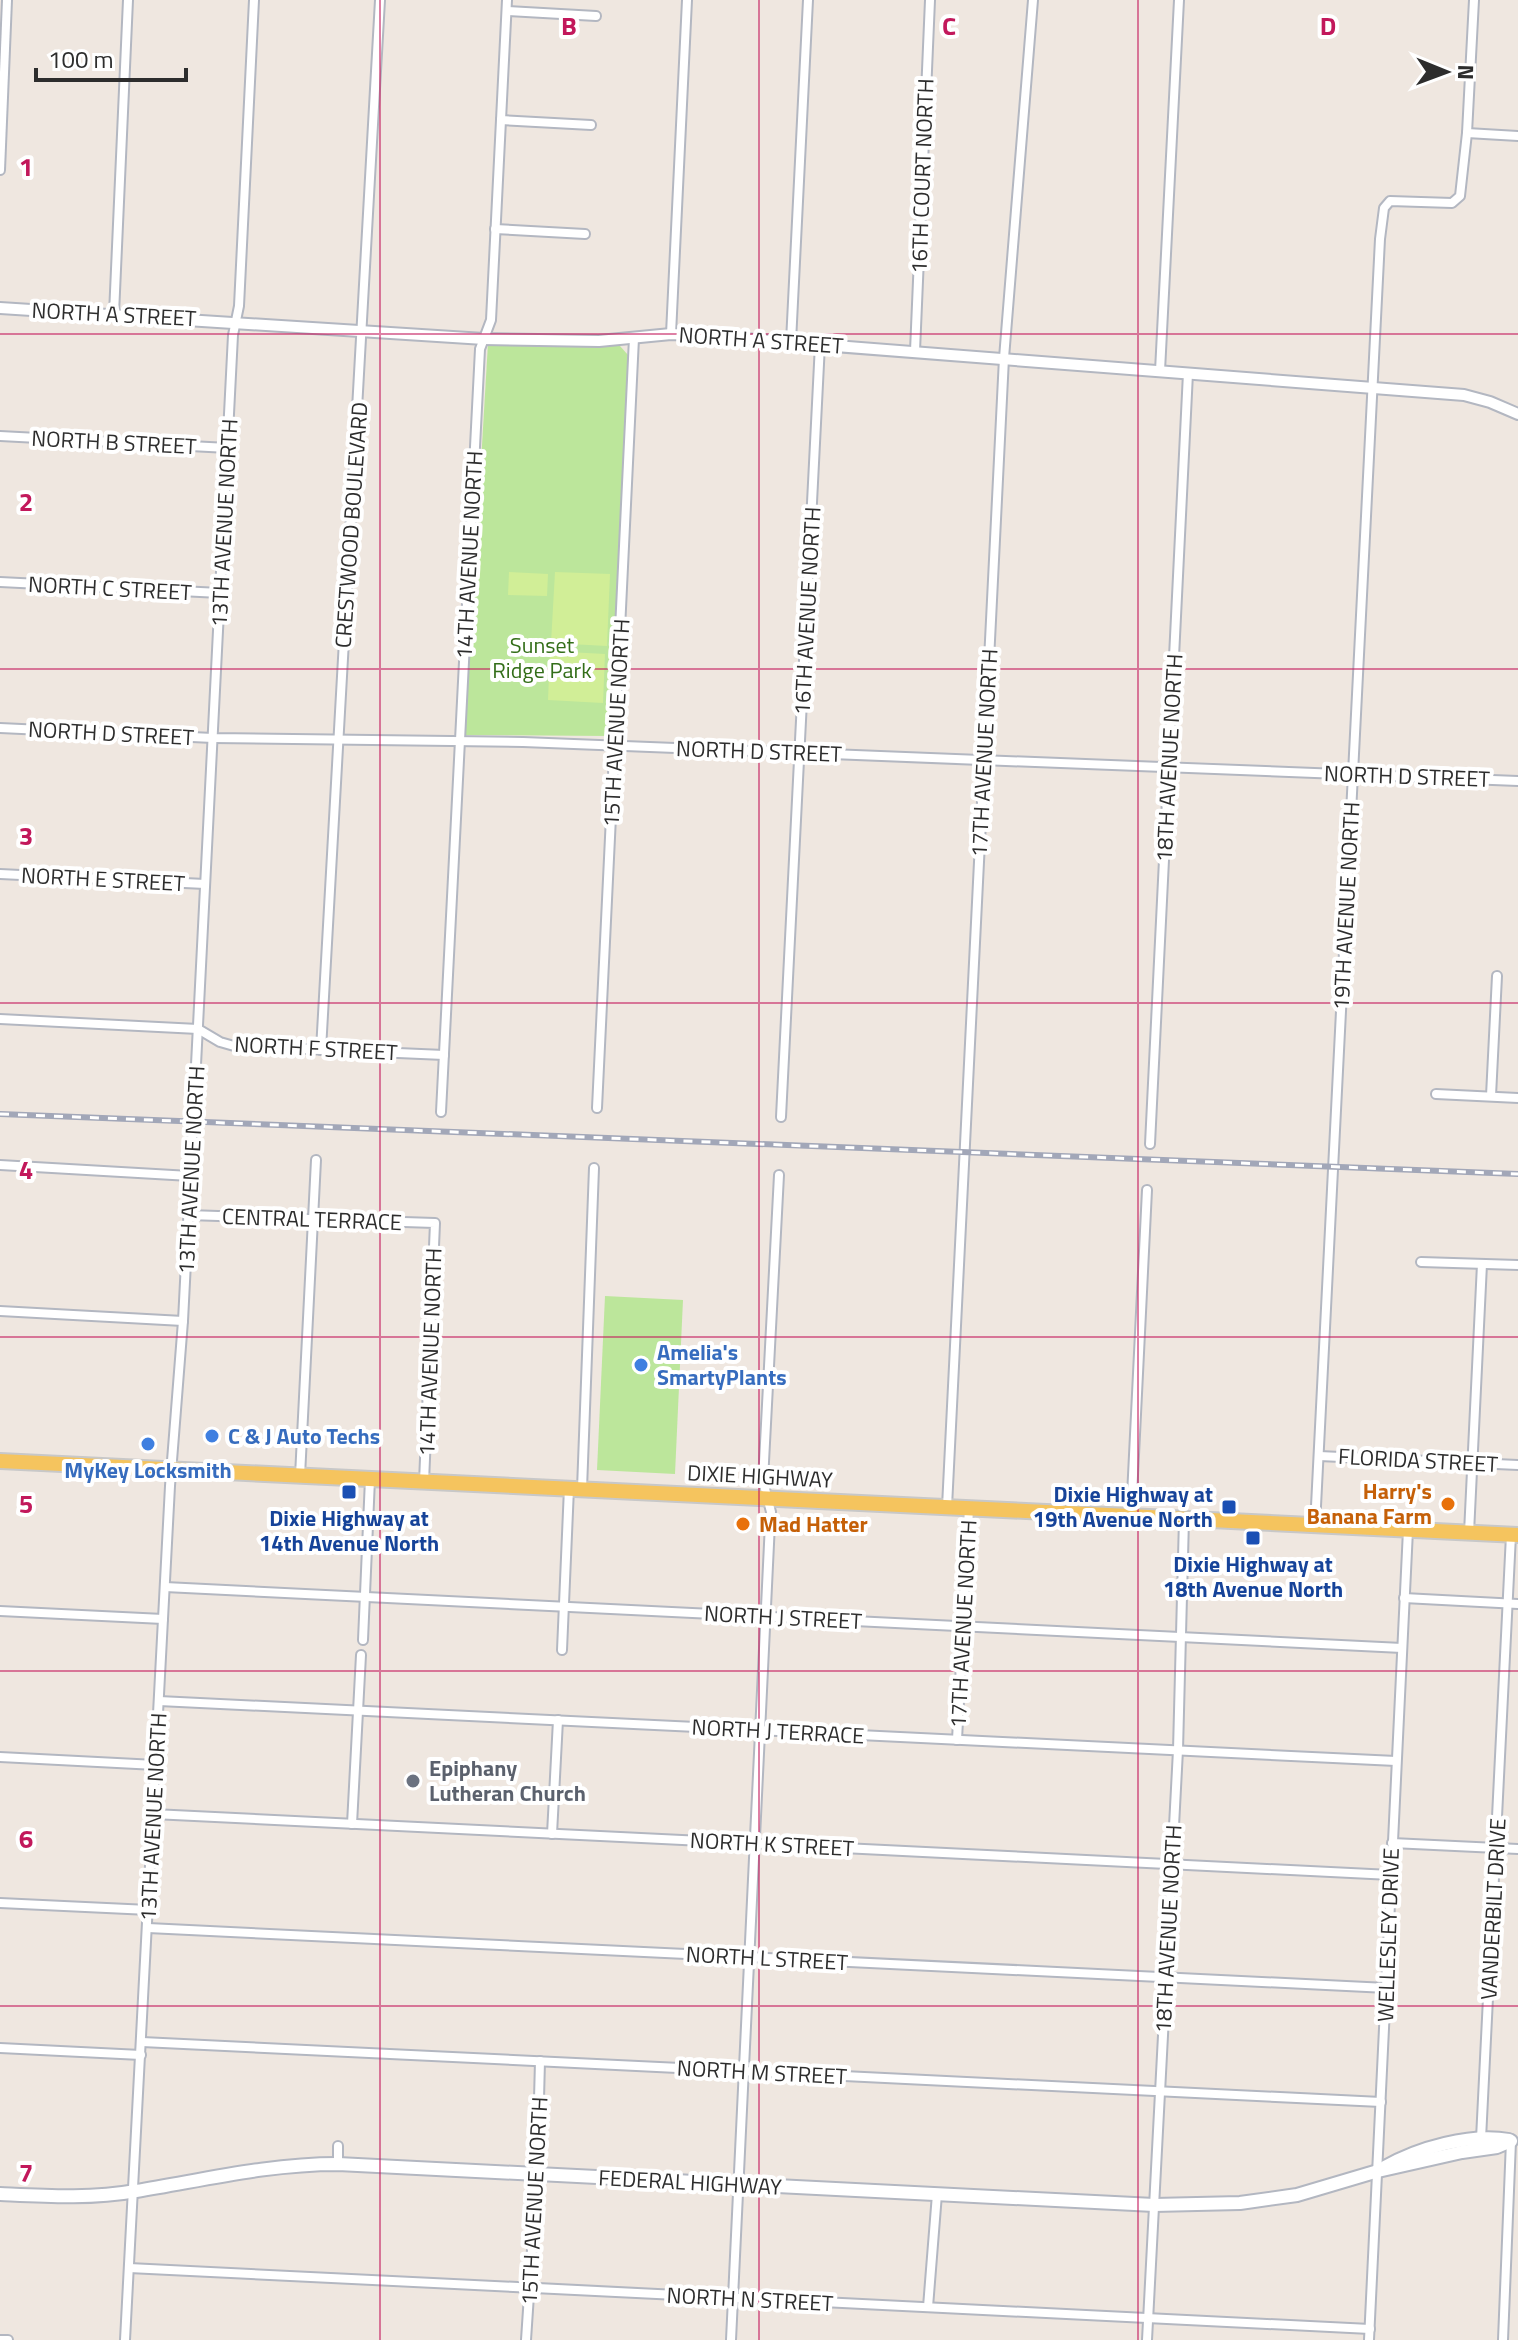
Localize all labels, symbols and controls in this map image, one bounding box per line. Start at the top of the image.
text: B [561,6,577,45]
text: C [942,6,956,45]
text: D [1320,6,1336,45]
scale bar [36,32,186,82]
north arrow [1406,32,1486,112]
text: 100 m [48,41,114,77]
text: N [1449,64,1483,80]
street label: 16TH COURT NORTH [902,78,942,274]
text: 1 [19,147,33,186]
street label: NORTH A STREET [31,293,198,335]
street label: NORTH A STREET [678,317,845,363]
street label: CRESTWOOD BOULEVARD [325,401,377,649]
street label: 13TH AVENUE NORTH [202,418,246,628]
street label: NORTH B STREET [31,421,198,463]
street label: 14TH AVENUE NORTH [447,450,491,660]
text: 2 [19,482,33,521]
street label: 16TH AVENUE NORTH [785,506,829,716]
street label: NORTH C STREET [27,567,193,609]
street label: 15TH AVENUE NORTH [594,618,638,828]
park label: Sunset Ridge Park [492,628,592,687]
street label: 17TH AVENUE NORTH [962,648,1006,858]
street label: 18TH AVENUE NORTH [1147,653,1191,863]
street label: NORTH D STREET [27,712,195,754]
street label: NORTH D STREET [675,731,843,771]
street label: NORTH D STREET [1323,756,1491,796]
street label: 19TH AVENUE NORTH [1324,801,1368,1011]
text: 3 [19,816,33,855]
street label: NORTH E STREET [20,858,186,900]
street label: NORTH F STREET [234,1027,399,1069]
street label: 13TH AVENUE NORTH [169,1065,213,1275]
text: 4 [19,1150,33,1189]
street label: CENTRAL TERRACE [221,1199,403,1239]
street label: 14TH AVENUE NORTH [409,1247,451,1457]
place label: Amelia's SmartyPlants [657,1335,787,1394]
marker: Amelia's SmartyPlants [632,1356,650,1374]
place label: C & J Auto Techs [228,1419,380,1453]
marker: C & J Auto Techs [203,1427,221,1445]
marker: MyKey Locksmith [139,1435,157,1453]
street label: FLORIDA STREET [1337,1439,1499,1481]
place label: MyKey Locksmith [64,1453,232,1487]
street label: DIXIE HIGHWAY [686,1455,834,1497]
place label: Harry's Banana Farm [1307,1474,1432,1533]
place label: Dixie Highway at 19th Avenue North [1033,1477,1213,1536]
marker: Dixie Highway at 14th Avenue North [340,1483,358,1501]
text: 5 [19,1484,33,1523]
marker: Harry's Banana Farm [1439,1495,1457,1513]
marker: Dixie Highway at 19th Avenue North [1220,1498,1238,1516]
place label: Dixie Highway at 14th Avenue North [259,1501,439,1560]
place label: Mad Hatter [759,1507,868,1541]
marker: Mad Hatter [734,1515,752,1533]
street label: 17TH AVENUE NORTH [941,1519,985,1729]
marker: Dixie Highway at 18th Avenue North [1244,1529,1262,1547]
place label: Dixie Highway at 18th Avenue North [1163,1547,1343,1606]
street label: NORTH J STREET [703,1596,863,1638]
street label: NORTH J TERRACE [691,1709,865,1753]
street label: 13TH AVENUE NORTH [131,1712,175,1922]
place label: Epiphany Lutheran Church [429,1751,586,1810]
marker: Epiphany Lutheran Church [404,1772,422,1790]
street label: VANDERBILT DRIVE [1471,1817,1515,2001]
text: 6 [19,1819,33,1858]
street label: NORTH K STREET [689,1823,855,1865]
street label: 18TH AVENUE NORTH [1146,1824,1190,2034]
street label: WELLESLEY DRIVE [1368,1847,1408,2023]
street label: NORTH L STREET [685,1937,849,1979]
street label: NORTH M STREET [676,2051,848,2093]
street label: 15TH AVENUE NORTH [512,2096,556,2306]
text: 7 [19,2153,33,2192]
street label: FEDERAL HIGHWAY [597,2160,783,2204]
street label: NORTH N STREET [666,2278,835,2320]

